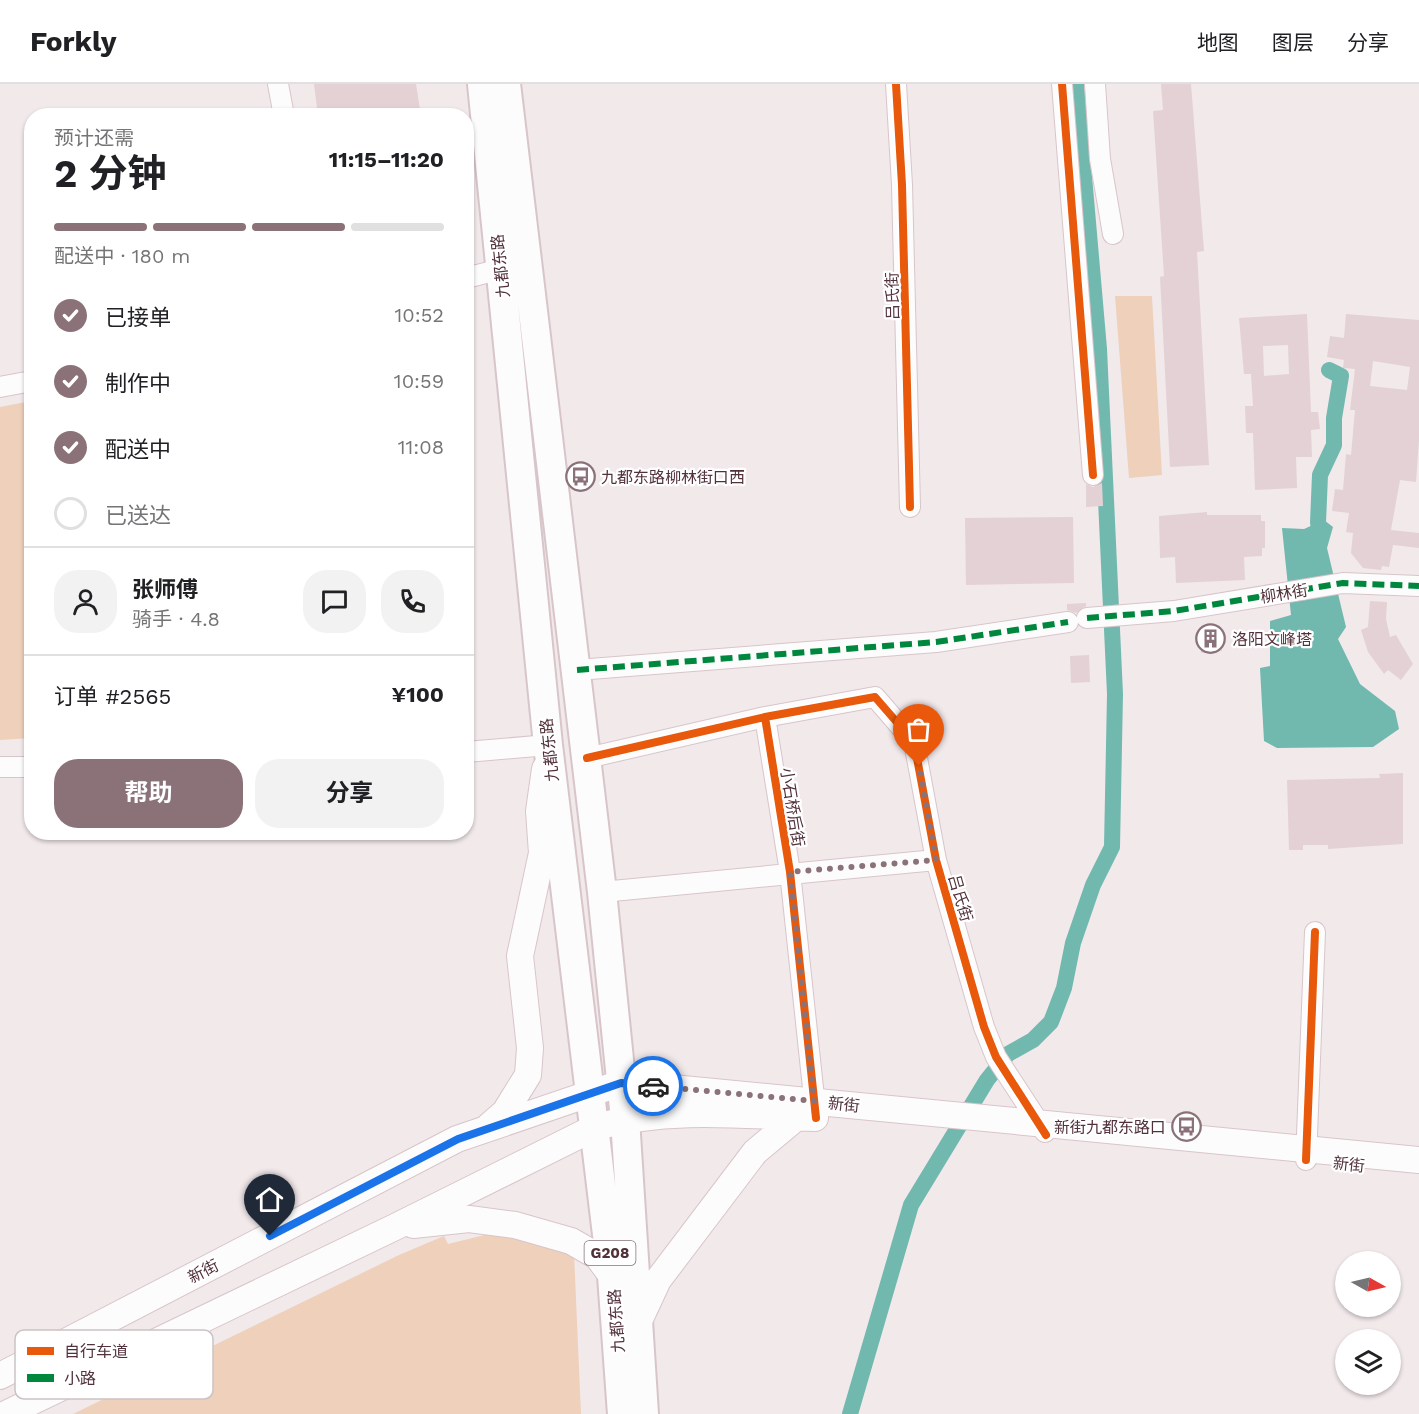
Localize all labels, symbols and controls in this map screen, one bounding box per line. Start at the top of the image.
text: Forkly [30,25,116,58]
text: 地图 [1197,30,1239,55]
text: 图层 [1272,30,1314,55]
text: 分享 [1347,30,1389,55]
text: 预计还需 [54,126,134,150]
text: 11:15–11:20 [329,147,444,172]
text: 2 分钟 [54,151,166,196]
street label: 九都东路 [488,233,513,299]
text: 配送中 · 180 m [54,244,190,268]
street label: 吕氏街 [883,272,902,320]
icon: check [54,299,87,332]
text: 10:52 [395,303,444,327]
text: 已接单 [105,305,171,330]
icon: check [54,365,87,398]
text: 10:59 [394,369,444,393]
text: 制作中 [105,371,171,396]
icon: check [54,431,87,464]
text: 11:08 [398,435,444,459]
text: 配送中 [105,437,171,462]
bus stop icon: 九都东路柳林街口西 [564,461,596,493]
place label: 九都东路柳林街口西 [601,468,745,487]
text: 已送达 [105,503,171,528]
button: person [54,570,117,633]
button: chat [303,570,366,633]
button: phone [381,570,444,633]
text: 张师傅 [132,577,198,602]
street label: 柳林街 [1259,580,1309,607]
text: 骑手 · 4.8 [132,607,220,631]
building icon: 洛阳文峰塔 [1195,623,1227,655]
place label: 洛阳文峰塔 [1232,630,1312,649]
text: ¥100 [392,682,444,707]
text: 订单 #2565 [54,684,171,709]
pin [893,704,944,766]
icon: bag [902,713,935,746]
street label: 九都东路 [537,717,562,783]
button: 帮助 [54,759,243,828]
button: 分享 [255,759,444,828]
street label: 小石桥后街 [777,766,808,848]
street label: 吕氏街 [945,872,976,924]
courier [623,1056,683,1116]
icon: car [637,1070,670,1103]
street label: 新街 [827,1093,861,1116]
bus stop icon: 新街九都东路口 [1171,1111,1203,1143]
place label: 新街九都东路口 [1054,1118,1166,1137]
street label: 新街 [1332,1153,1366,1176]
pin [244,1174,295,1236]
icon: home [253,1183,286,1216]
road number: G208 [584,1241,636,1265]
north arrow [1335,1251,1401,1317]
map controls [1335,1251,1401,1395]
street label: 新街 [185,1256,222,1287]
street label: 九都东路 [605,1288,628,1354]
button: layers [1335,1329,1401,1395]
legend [15,1330,213,1399]
text: 自行车道 [64,1342,128,1361]
text: 小路 [64,1369,96,1388]

